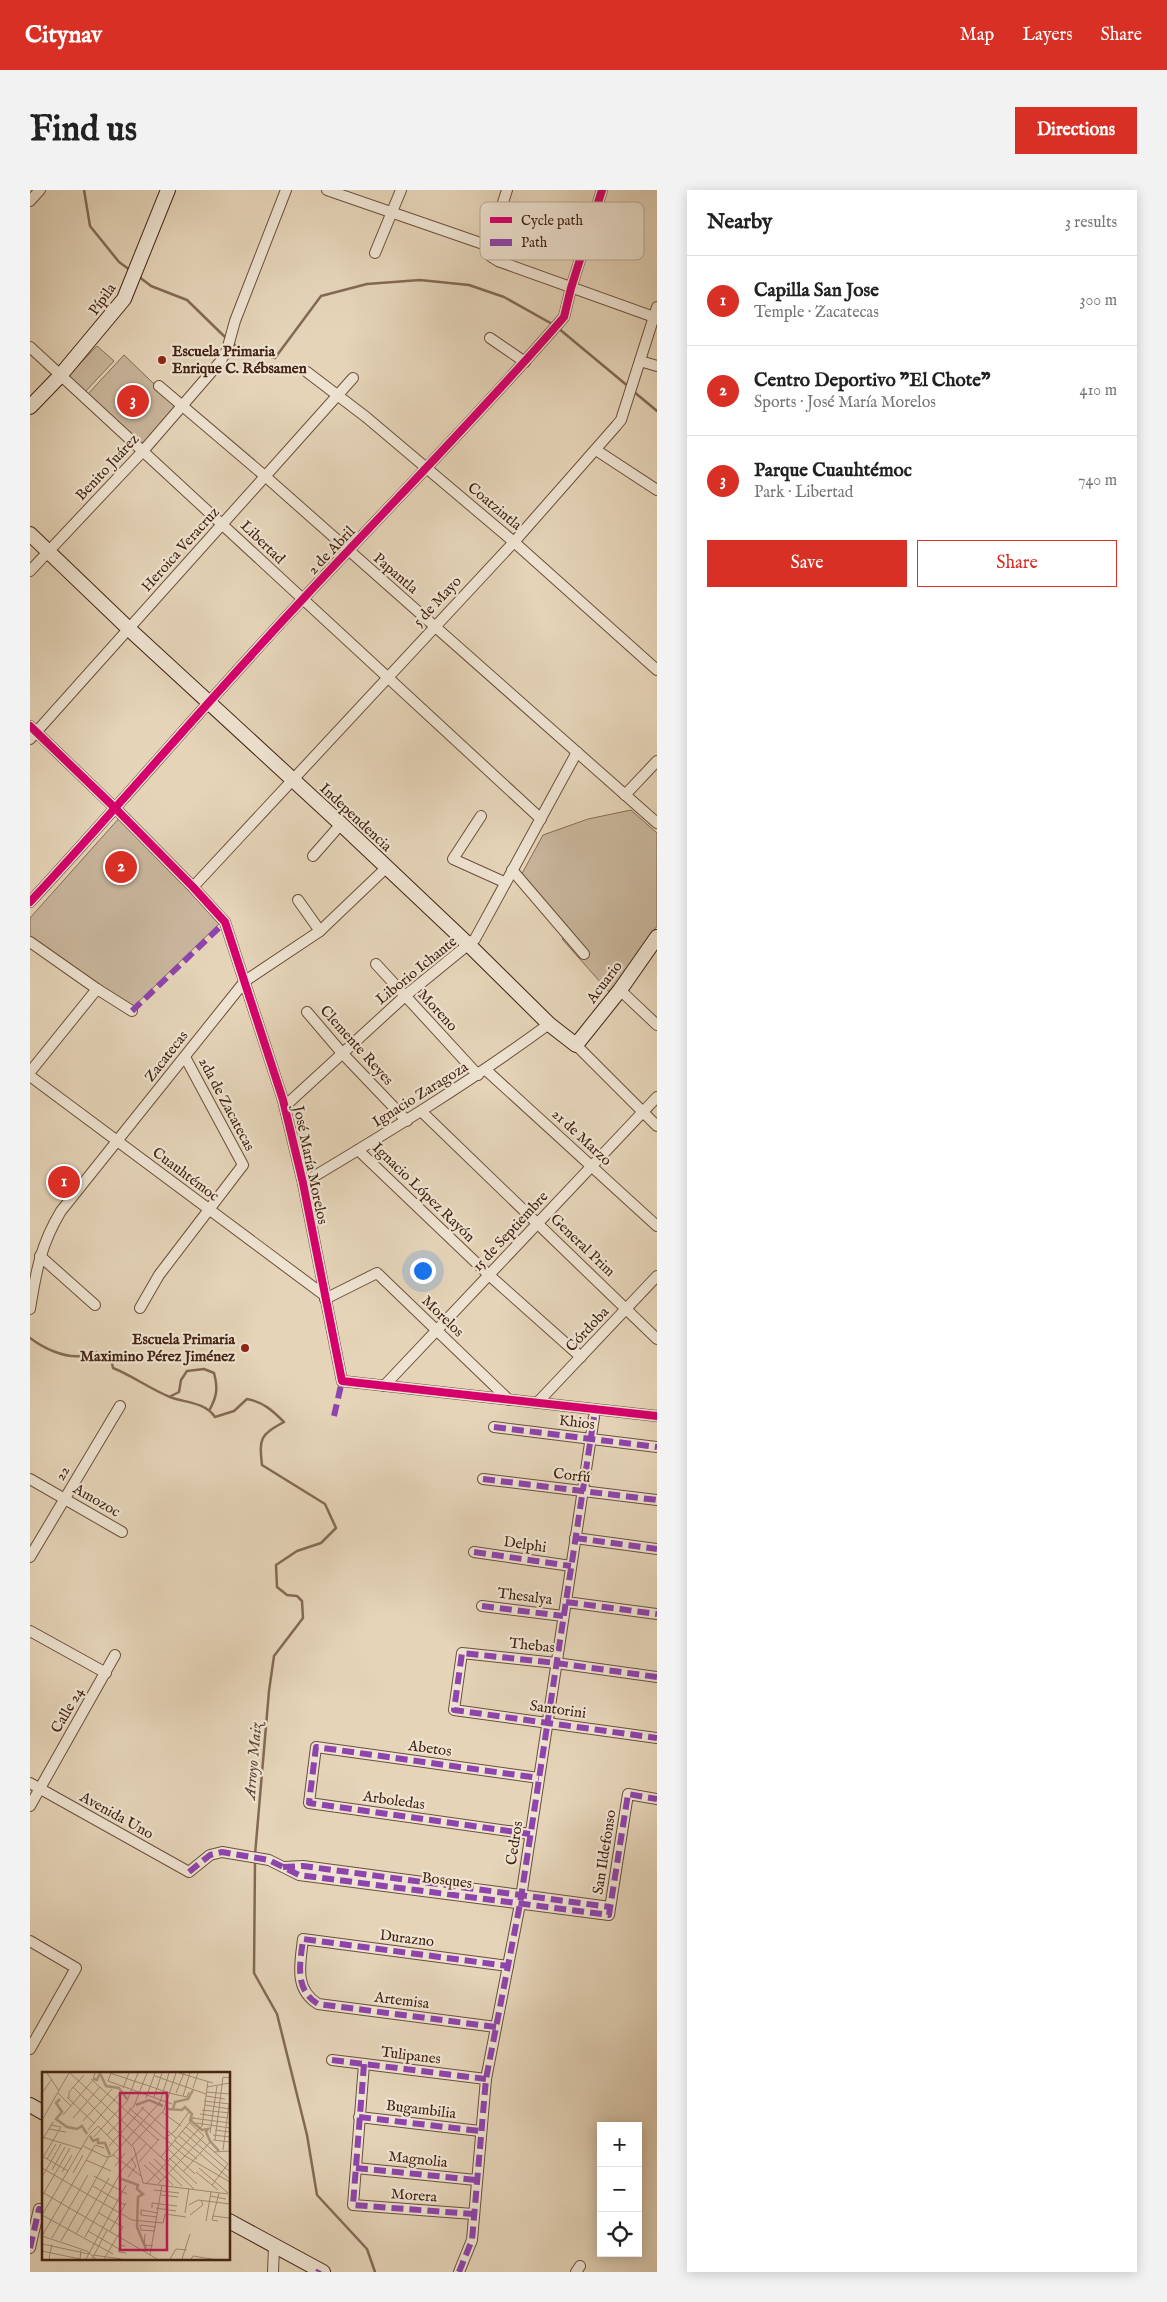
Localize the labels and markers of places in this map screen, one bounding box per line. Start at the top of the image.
place label: Escuela Primaria Enrique C. Rébsamen [172,342,307,378]
marker: Escuela Primaria Enrique C. Rébsamen [156,354,168,366]
pin: 3 [117,382,149,420]
pin: 2 [105,848,137,886]
pin: 1 [48,1163,80,1201]
place label: Escuela Primaria Maximino Pérez Jiménez [80,1330,236,1366]
marker: Escuela Primaria Maximino Pérez Jiménez [239,1342,251,1354]

